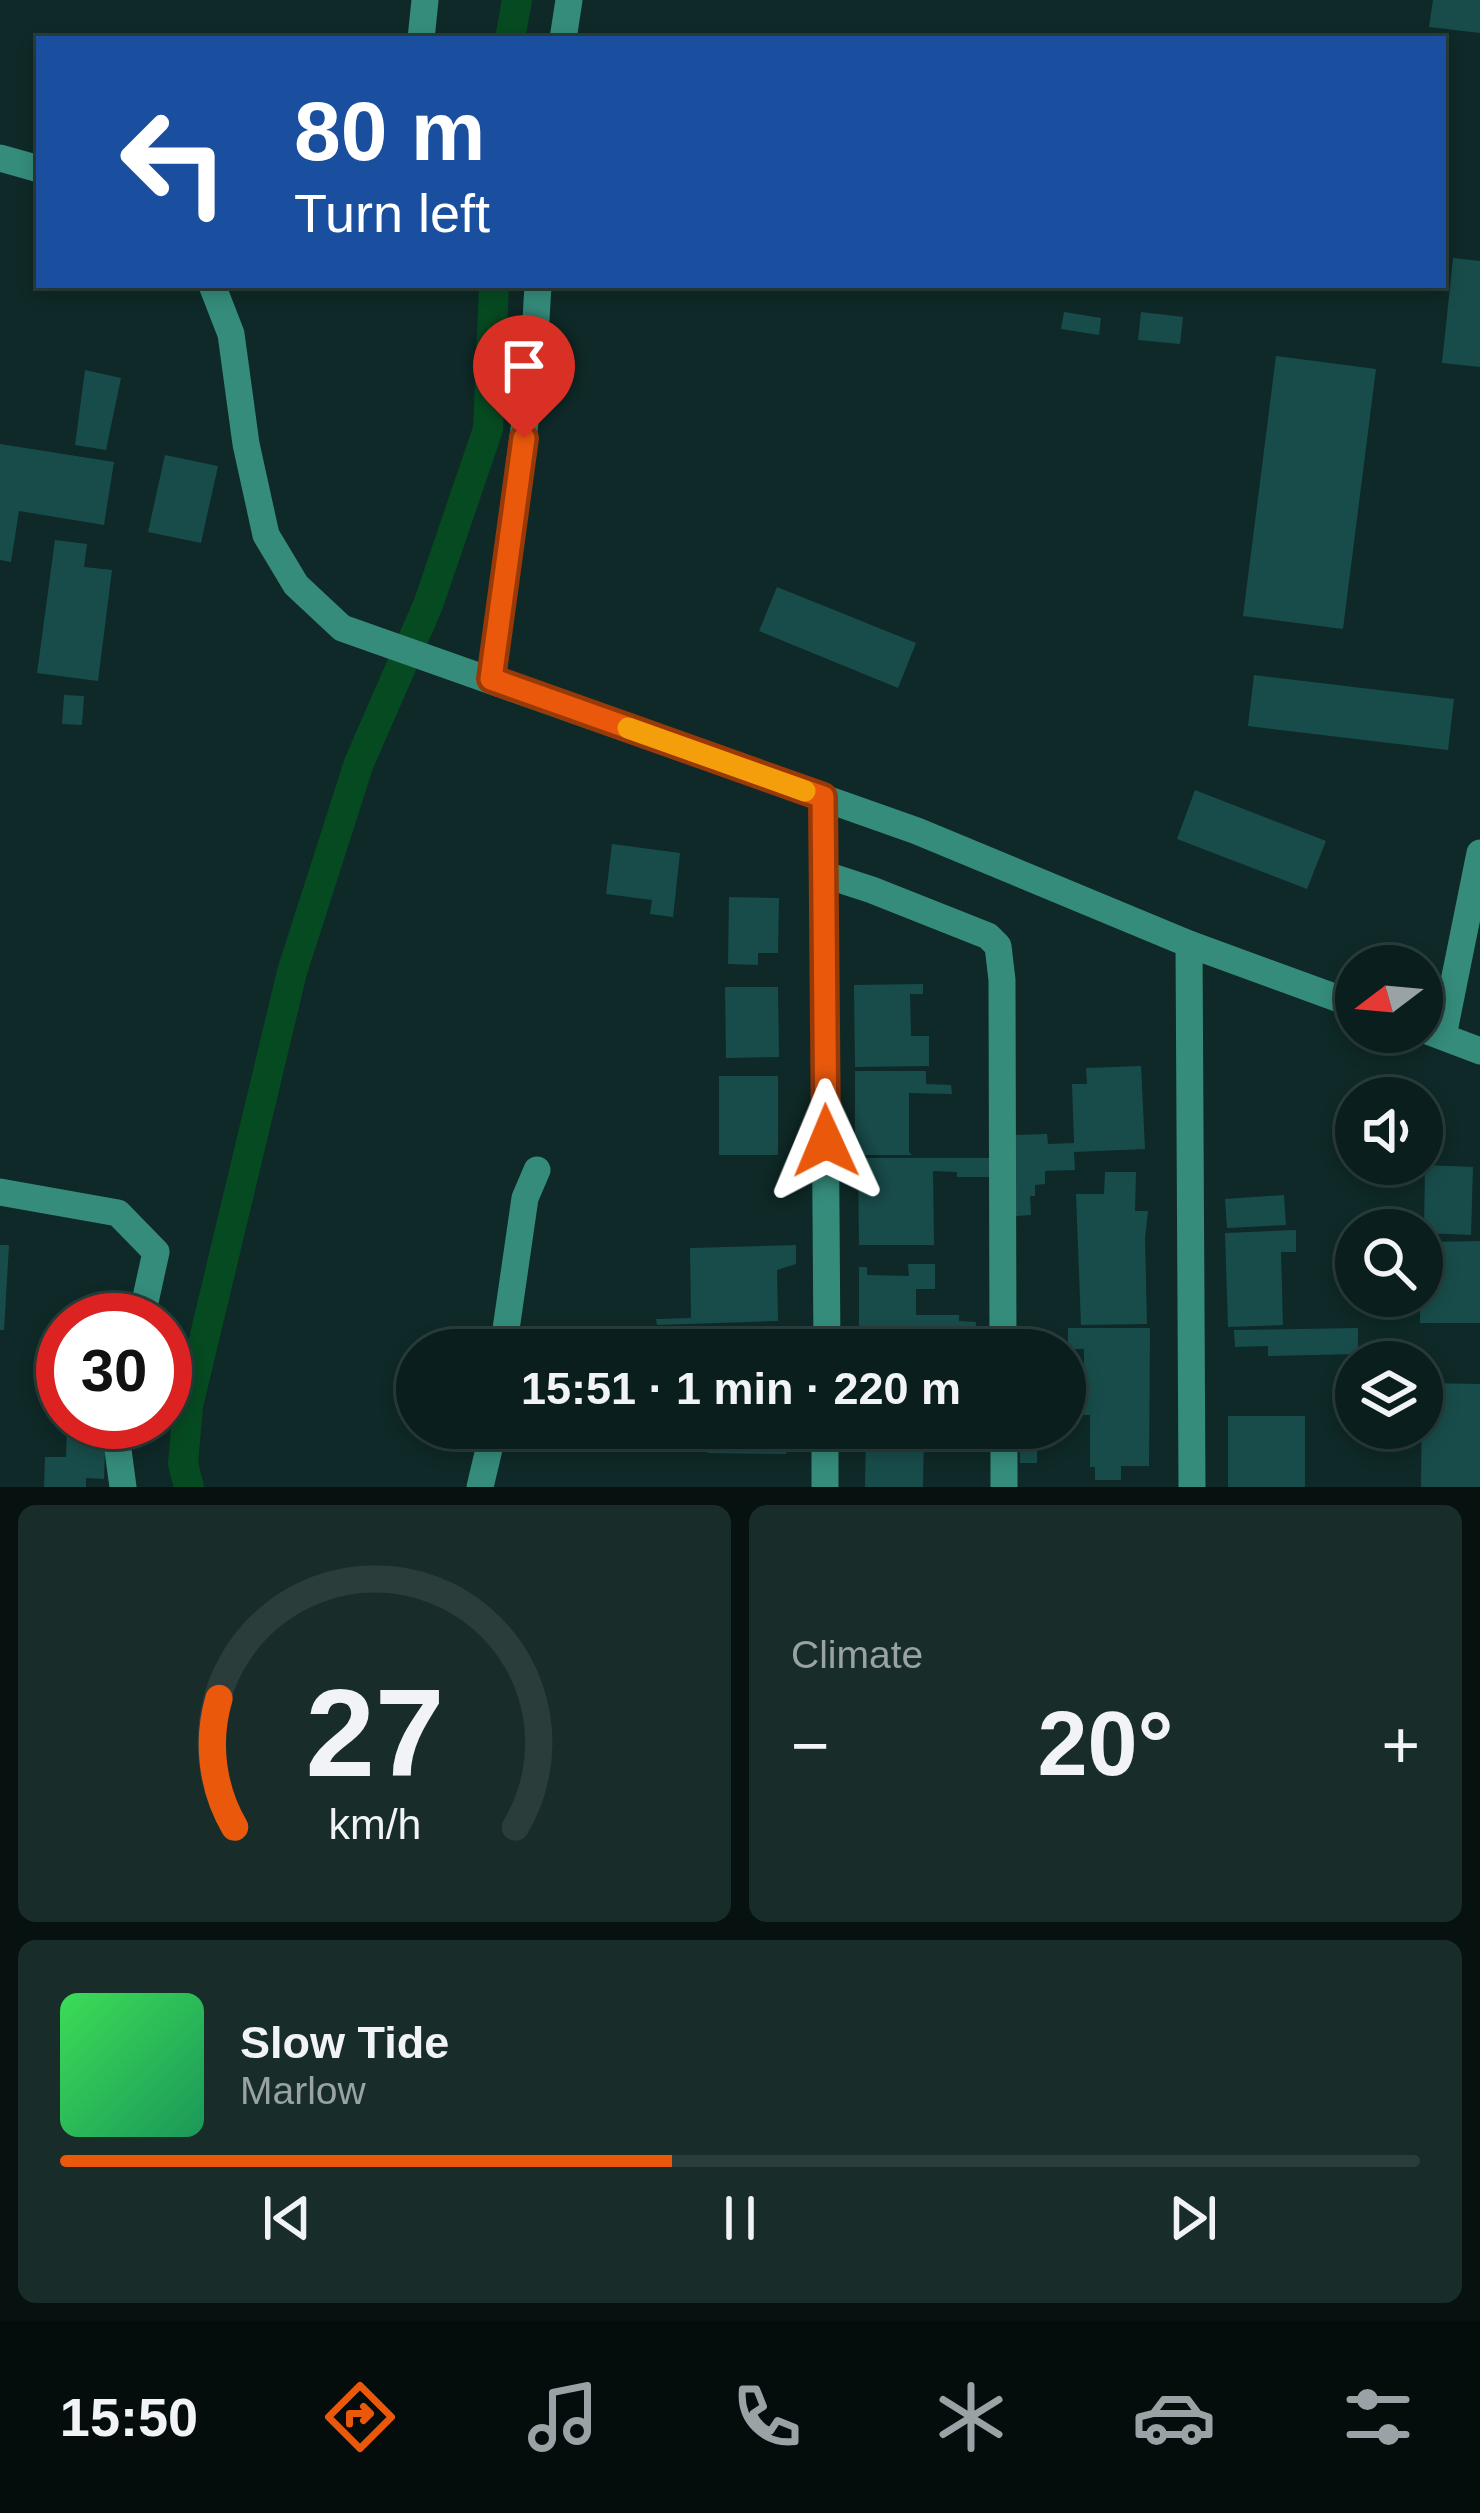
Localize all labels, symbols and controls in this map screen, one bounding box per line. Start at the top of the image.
icon: left [96,84,252,240]
text: 80 m [294,84,485,178]
text: Turn left [294,183,490,243]
pin [473,315,575,438]
icon: arrive [491,333,557,399]
north arrow [1335,945,1443,1053]
map controls [1335,945,1443,1449]
button: sound [1335,1077,1443,1185]
position arrow [763,1078,889,1204]
button: search [1335,1209,1443,1317]
speed limit sign: 30 [36,1293,192,1449]
button: layers [1335,1341,1443,1449]
text: 15:51 · 1 min · 220 m [521,1363,961,1414]
text: Climate [791,1633,923,1676]
text: 27 [305,1663,444,1802]
text: 20° [1037,1694,1174,1794]
text: − [791,1708,830,1782]
text: + [1381,1708,1420,1782]
text: km/h [328,1799,421,1847]
text: Slow Tide [240,2017,449,2068]
text: Marlow [240,2069,366,2112]
icon: previous [254,2185,320,2251]
icon: pause [707,2185,773,2251]
icon: next [1160,2185,1226,2251]
icon: directions [318,2375,402,2459]
icon: music [521,2375,605,2459]
icon: phone [725,2375,809,2459]
icon: climate [929,2375,1013,2459]
icon: car [1132,2375,1216,2459]
icon: filters [1336,2375,1420,2459]
text: 15:50 [60,2387,198,2447]

